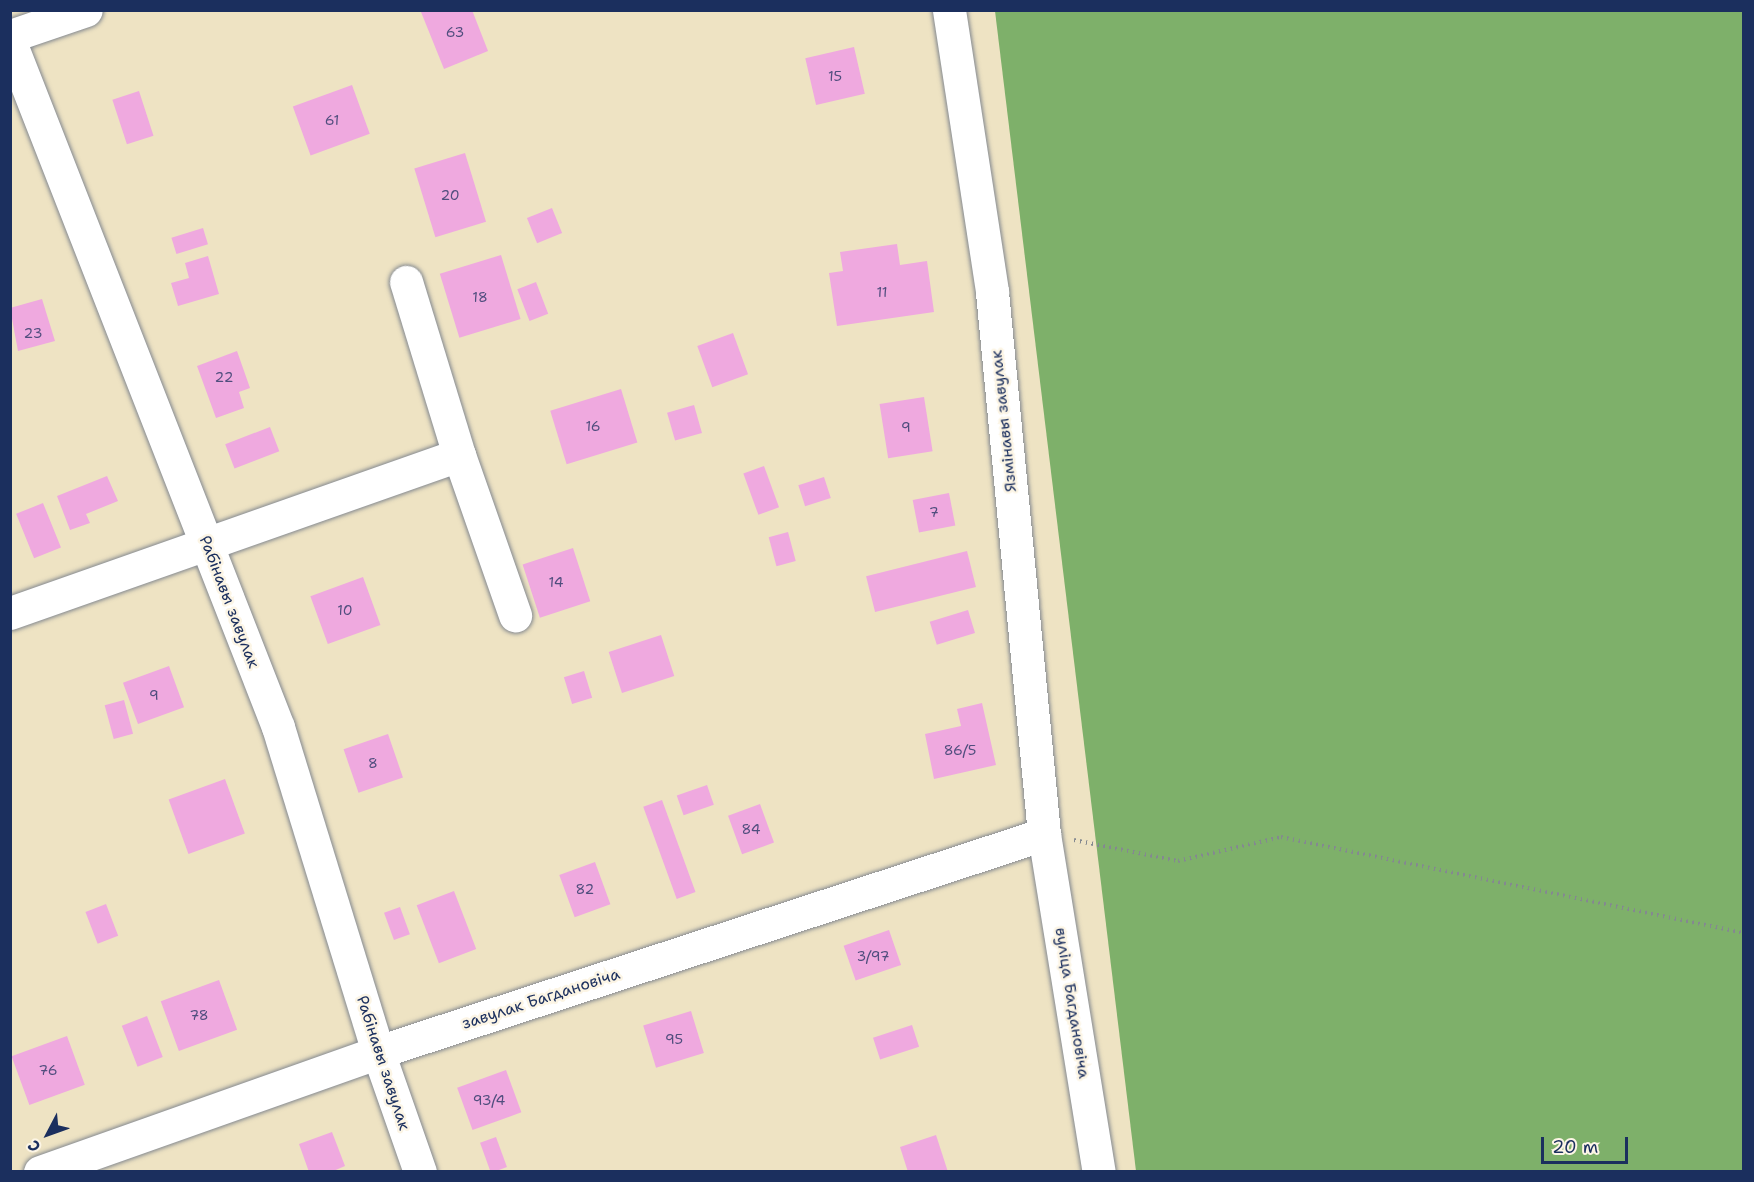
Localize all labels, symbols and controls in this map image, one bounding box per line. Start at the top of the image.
house number: 63 [446,24,464,40]
house number: 15 [828,68,842,84]
house number: 61 [325,112,339,128]
house number: 20 [440,187,460,203]
house number: 11 [876,284,888,300]
house number: 18 [472,289,488,305]
house number: 23 [24,325,42,341]
street label: Язмінавы завулак [987,349,1021,493]
house number: 22 [215,369,233,385]
house number: 16 [585,418,601,434]
house number: 9 [901,419,911,435]
house number: 7 [929,504,939,520]
street label: Рабінавы завулак [195,533,263,671]
house number: 14 [548,574,564,590]
house number: 10 [337,602,353,618]
house number: 9 [149,687,159,703]
house number: 86/5 [944,742,976,758]
house number: 8 [368,755,378,771]
house number: 84 [741,821,761,837]
house number: 82 [576,881,594,897]
street label: вуліца Багдановіча [1051,926,1093,1080]
house number: 3/97 [856,948,890,964]
street label: завулак Багдановіча [460,964,622,1034]
street label: Рабінавы завулак [352,993,414,1133]
house number: 78 [189,1007,209,1023]
house number: 95 [665,1031,683,1047]
house number: 76 [38,1062,58,1078]
house number: 93/4 [473,1092,505,1108]
north arrow [18,1104,78,1164]
scale bar [1544,1125,1631,1163]
text: 20 m [1552,1135,1598,1159]
text: С [23,1136,45,1157]

